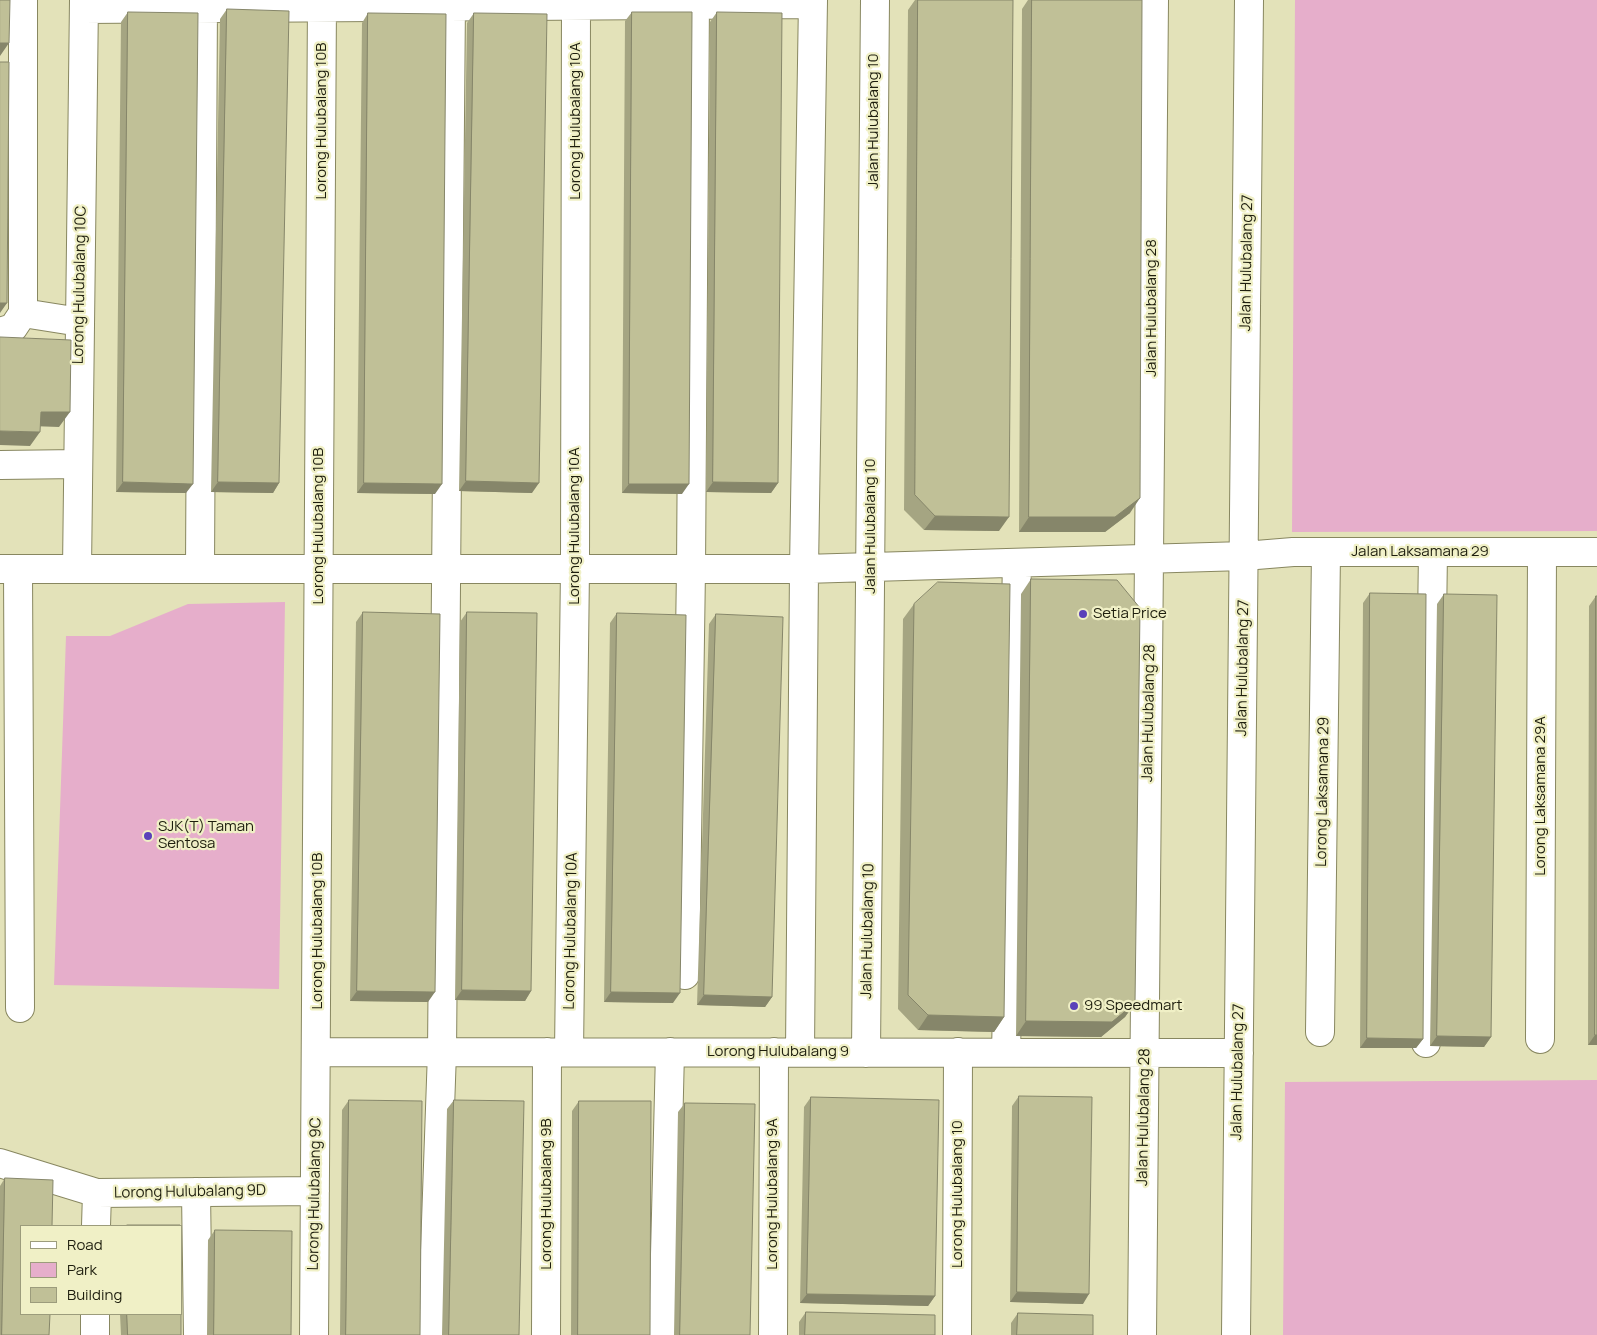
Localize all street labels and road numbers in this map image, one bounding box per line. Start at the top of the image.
street label: Lorong Hulubalang 10B [313,42,331,200]
street label: Lorong Hulubalang 10A [567,42,585,200]
street label: Jalan Hulubalang 10 [865,53,883,189]
street label: Jalan Hulubalang 27 [1237,195,1257,331]
street label: Lorong Hulubalang 10C [70,206,90,364]
street label: Jalan Hulubalang 28 [1143,239,1161,377]
street label: Lorong Hulubalang 10B [310,447,328,605]
street label: Lorong Hulubalang 10A [566,447,584,605]
street label: Jalan Hulubalang 10 [862,458,880,594]
street label: Jalan Laksamana 29 [1351,543,1489,561]
street label: Jalan Hulubalang 27 [1233,600,1253,736]
street label: Jalan Hulubalang 28 [1139,644,1159,782]
street label: Lorong Laksamana 29A [1532,716,1550,876]
street label: Lorong Laksamana 29 [1313,717,1333,867]
street label: Lorong Hulubalang 10B [309,852,327,1010]
street label: Lorong Hulubalang 10A [561,852,581,1010]
street label: Jalan Hulubalang 10 [858,863,878,999]
street label: Jalan Hulubalang 27 [1228,1004,1248,1140]
street label: Lorong Hulubalang 9 [707,1043,849,1061]
street label: Jalan Hulubalang 28 [1134,1048,1154,1186]
street label: Lorong Hulubalang 9C [305,1117,325,1271]
street label: Lorong Hulubalang 9B [538,1118,556,1270]
street label: Lorong Hulubalang 9A [764,1118,782,1270]
street label: Lorong Hulubalang 10 [949,1120,967,1268]
street label: Lorong Hulubalang 9D [114,1182,266,1202]

